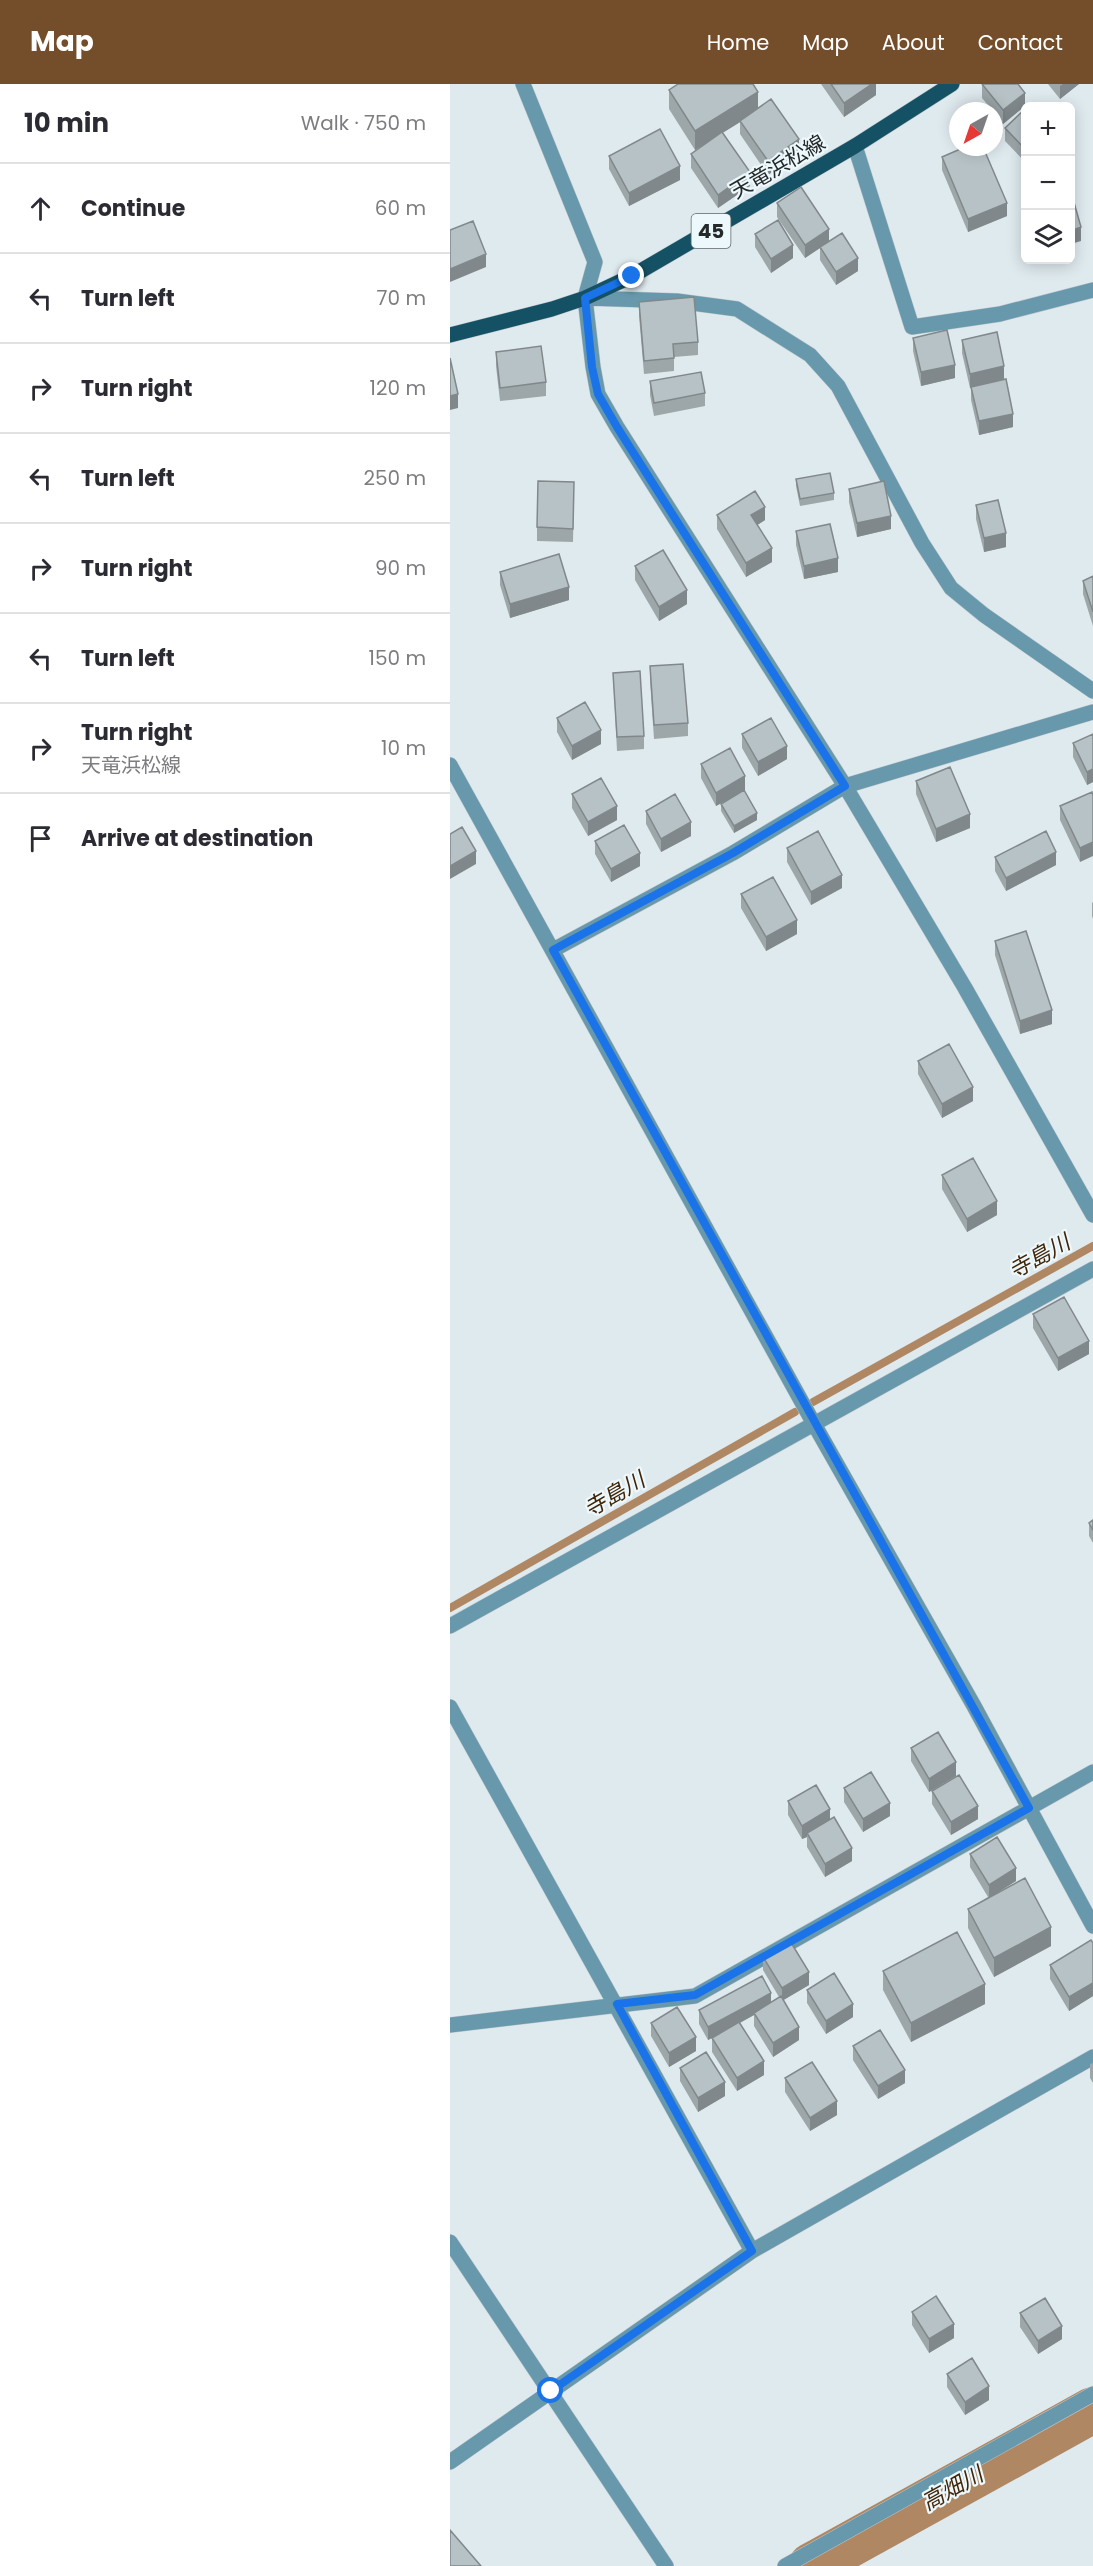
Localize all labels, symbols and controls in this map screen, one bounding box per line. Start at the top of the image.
text: Map [30,22,94,61]
text: Home [707,28,769,57]
text: Map [802,28,849,57]
text: About [882,28,945,57]
text: Contact [978,28,1063,57]
north arrow [949,102,1003,156]
map controls [1021,102,1075,264]
button: + [1021,102,1075,156]
text: 10 min [24,105,109,141]
text: Walk · 750 m [301,109,426,137]
street label: 天竜浜松線 [725,128,830,205]
button: − [1021,156,1075,210]
icon: ahead [24,192,57,225]
text: Continue [81,193,185,224]
text: 60 m [375,194,426,222]
button: layers [1021,210,1075,264]
road number: 45 [692,214,730,248]
route end [618,262,644,288]
icon: left [24,282,57,315]
text: Turn left [81,283,175,314]
text: 70 m [377,284,426,312]
icon: right [24,372,57,405]
text: Turn right [81,373,192,404]
text: 120 m [370,374,426,402]
icon: left [24,462,57,495]
text: Turn left [81,463,175,494]
text: 250 m [363,464,426,492]
icon: right [24,552,57,585]
text: Turn right [81,553,192,584]
text: 90 m [375,554,426,582]
icon: left [24,642,57,675]
text: Turn left [81,643,175,674]
text: 150 m [369,644,426,672]
text: Turn right [81,717,192,748]
icon: right [24,732,57,765]
text: 10 m [381,734,426,762]
text: 天竜浜松線 [81,751,181,779]
icon: arrive [24,822,57,855]
text: Arrive at destination [81,823,313,854]
water label: 寺島川 [1003,1226,1077,1286]
water label: 寺島川 [578,1464,652,1524]
route start [537,2377,563,2403]
water label: 高畑川 [916,2458,990,2518]

